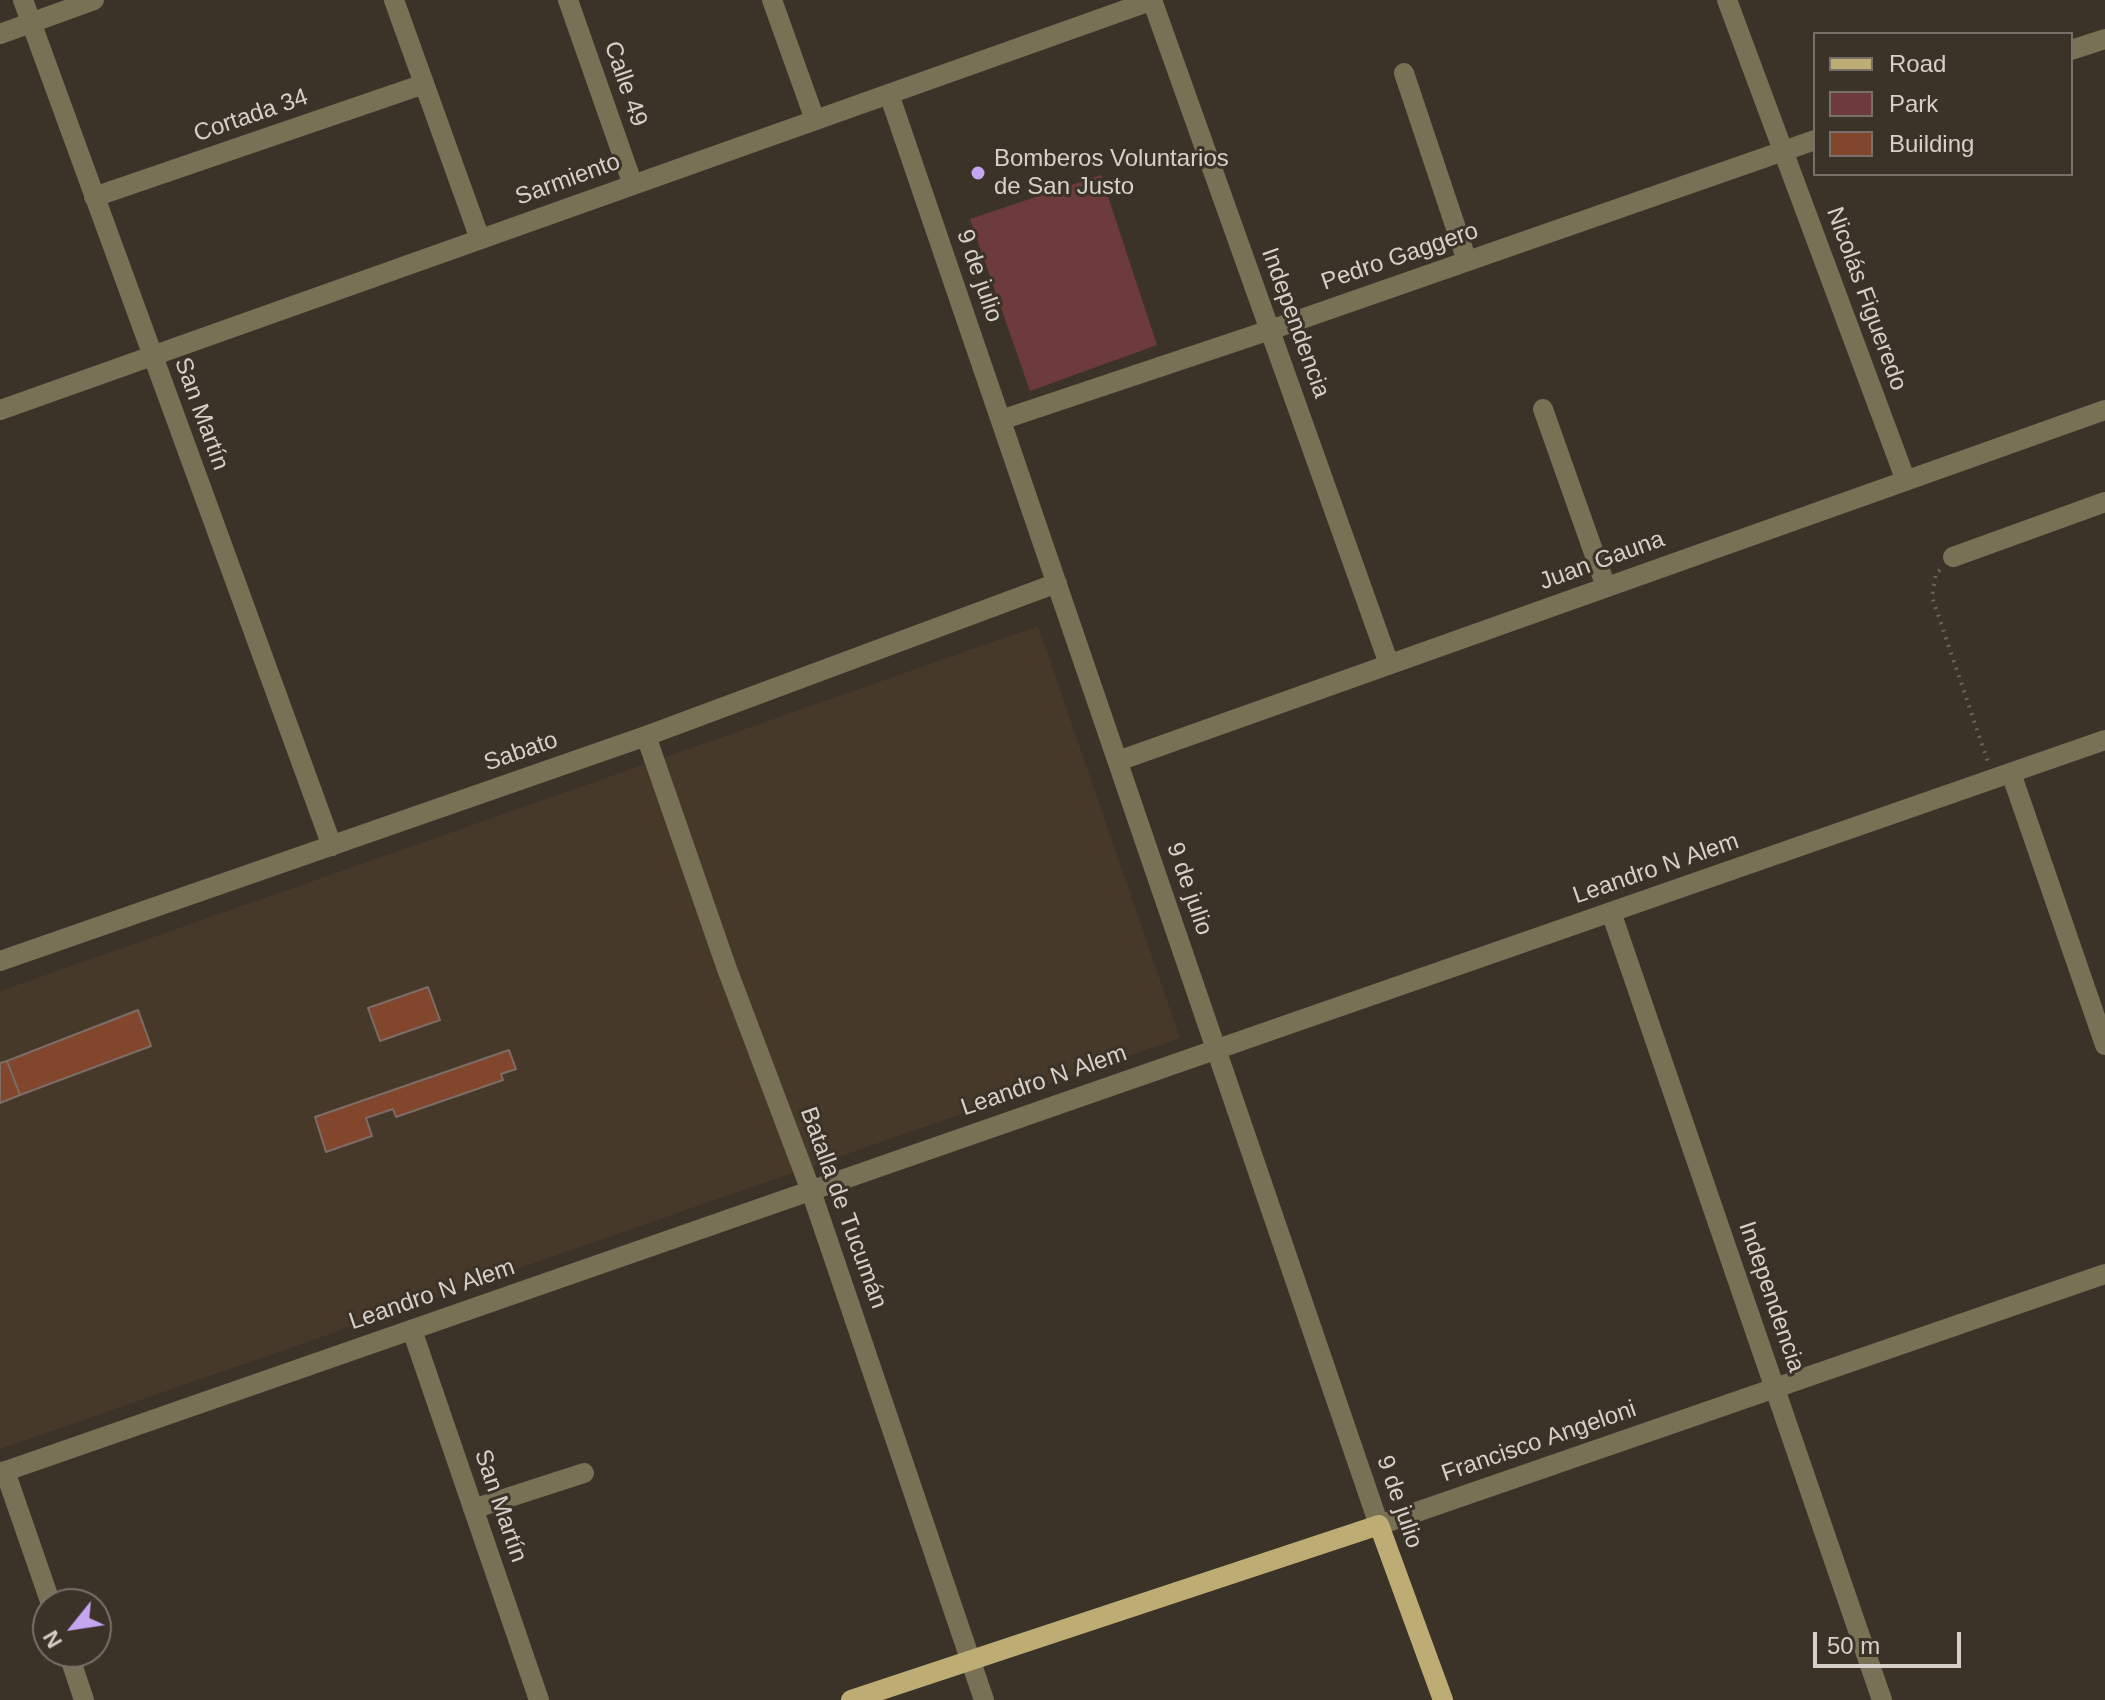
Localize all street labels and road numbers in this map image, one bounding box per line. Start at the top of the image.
street label: Calle 49 [597,38,653,130]
street label: Cortada 34 [190,83,312,149]
street label: Sarmiento [512,148,624,212]
street label: Nicolás Figueredo [1819,203,1913,395]
street label: Pedro Gaggero [1318,217,1482,297]
street label: 9 de julio [950,226,1008,326]
street label: Independencia [1255,244,1335,402]
street label: San Martín [167,354,235,474]
street label: Juan Gauna [1536,525,1668,597]
street label: Sabato [480,726,562,778]
street label: Leandro N Alem [1569,827,1743,911]
street label: 9 de julio [1160,839,1218,939]
street label: Leandro N Alem [957,1039,1131,1123]
street label: Batalla de Tucumán [793,1103,893,1313]
street label: Independencia [1732,1218,1810,1376]
street label: Leandro N Alem [345,1253,519,1337]
street label: Francisco Angeloni [1438,1395,1640,1489]
street label: San Martín [467,1446,533,1566]
street label: 9 de julio [1370,1452,1428,1552]

